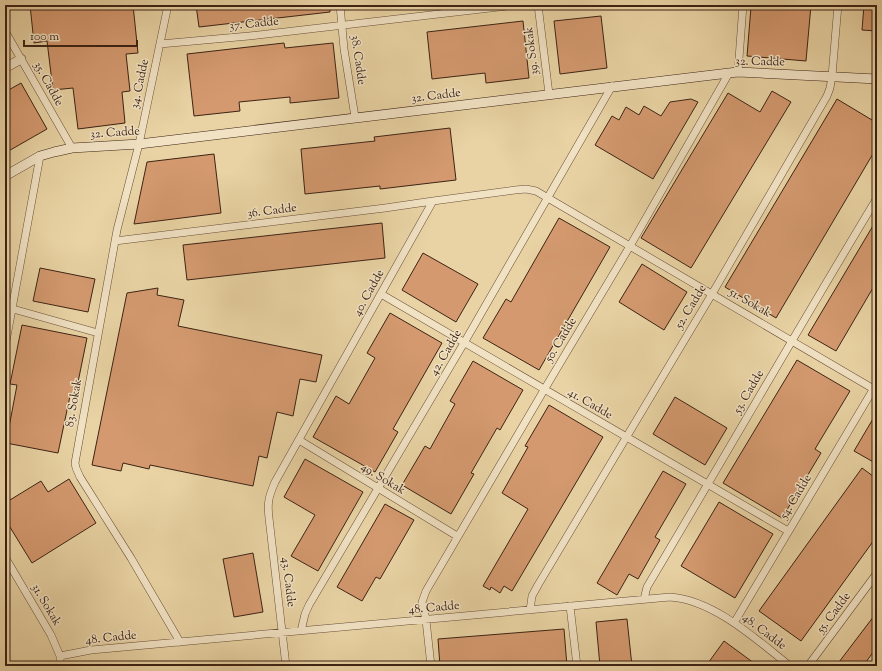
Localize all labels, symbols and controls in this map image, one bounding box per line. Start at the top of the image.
street label: 37. Cadde [228,12,280,36]
scale bar [24,22,137,48]
street label: 39. Sokak [520,25,544,76]
text: 100 m [30,28,59,46]
street label: 38. Cadde [346,34,370,86]
street label: 32. Cadde [735,53,785,71]
street label: 34. Cadde [126,57,154,110]
street label: 35. Cadde [28,59,68,110]
street label: 32. Cadde [410,84,462,108]
street label: 32. Cadde [90,122,141,144]
street label: 36. Cadde [246,199,298,223]
street label: 40. Cadde [349,266,390,320]
street label: 52. Cadde [670,281,712,334]
street label: 51. Sokak [725,283,775,323]
street label: 50. Cadde [540,314,582,367]
street label: 42. Cadde [425,326,467,380]
street label: 53. Cadde [729,366,769,418]
street label: 83. Sokak [61,377,87,429]
street label: 41. Cadde [564,384,616,424]
street label: 49. Sokak [357,459,409,500]
street label: 54. Cadde [775,471,817,524]
street label: 43. Cadde [276,556,300,608]
street label: 31. Sokak [26,580,66,630]
street label: 55. Cadde [812,588,856,638]
street label: 48. Cadde [408,597,461,619]
street label: 48. Cadde [738,609,790,655]
street label: 48. Cadde [85,626,138,650]

